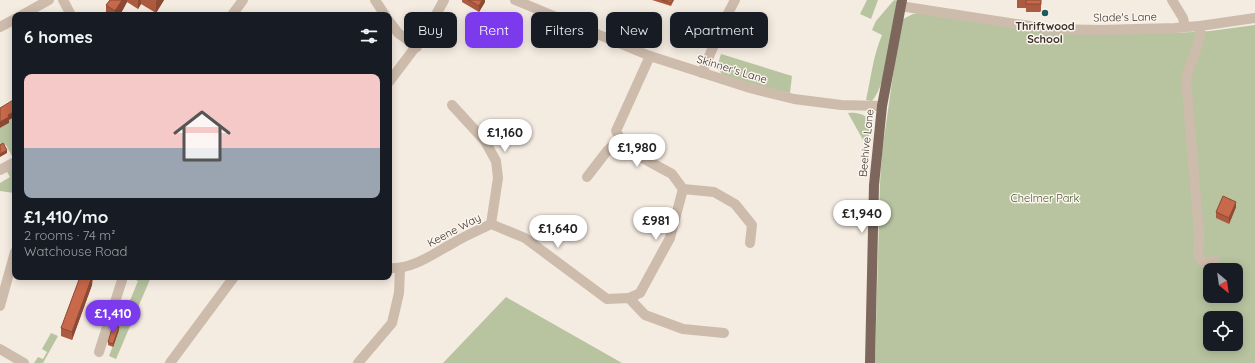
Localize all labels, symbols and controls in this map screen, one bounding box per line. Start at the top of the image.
marker: Thriftwood School [1040,8,1050,18]
street label: Slade's Lane [1093,9,1157,25]
chip: Buy [404,12,457,48]
chip: Rent [465,12,523,48]
chip: Filters [531,12,598,48]
chip: New [606,12,662,48]
chip: Apartment [670,12,768,48]
place label: Thriftwood School [1015,19,1075,46]
icon: filters [358,25,380,47]
text: 6 homes [24,26,93,47]
street label: Skinner's Lane [695,52,769,86]
icon: home [166,100,238,172]
street label: Beehive Lane [855,108,877,178]
pin: £1,160 [472,119,538,153]
text: £1,160 [487,124,523,140]
pin: £1,980 [604,134,670,168]
text: £1,980 [617,139,657,155]
park label: Chelmer Park [1011,191,1080,205]
pin: £1,940 [829,200,895,234]
text: £1,940 [842,205,882,221]
text: £1,410/mo [24,206,108,227]
pin: £981 [632,207,680,241]
street label: Keene Way [425,210,483,250]
text: £981 [642,212,670,228]
pin: £1,640 [525,215,591,249]
text: £1,640 [538,220,578,236]
text: 2 rooms · 74 m² [24,227,115,243]
text: Watchouse Road [24,243,127,259]
north arrow [1203,263,1243,303]
map controls [1203,263,1243,351]
pin: £1,410 [80,300,146,334]
text: £1,410 [94,305,132,321]
button: locate [1203,311,1243,351]

